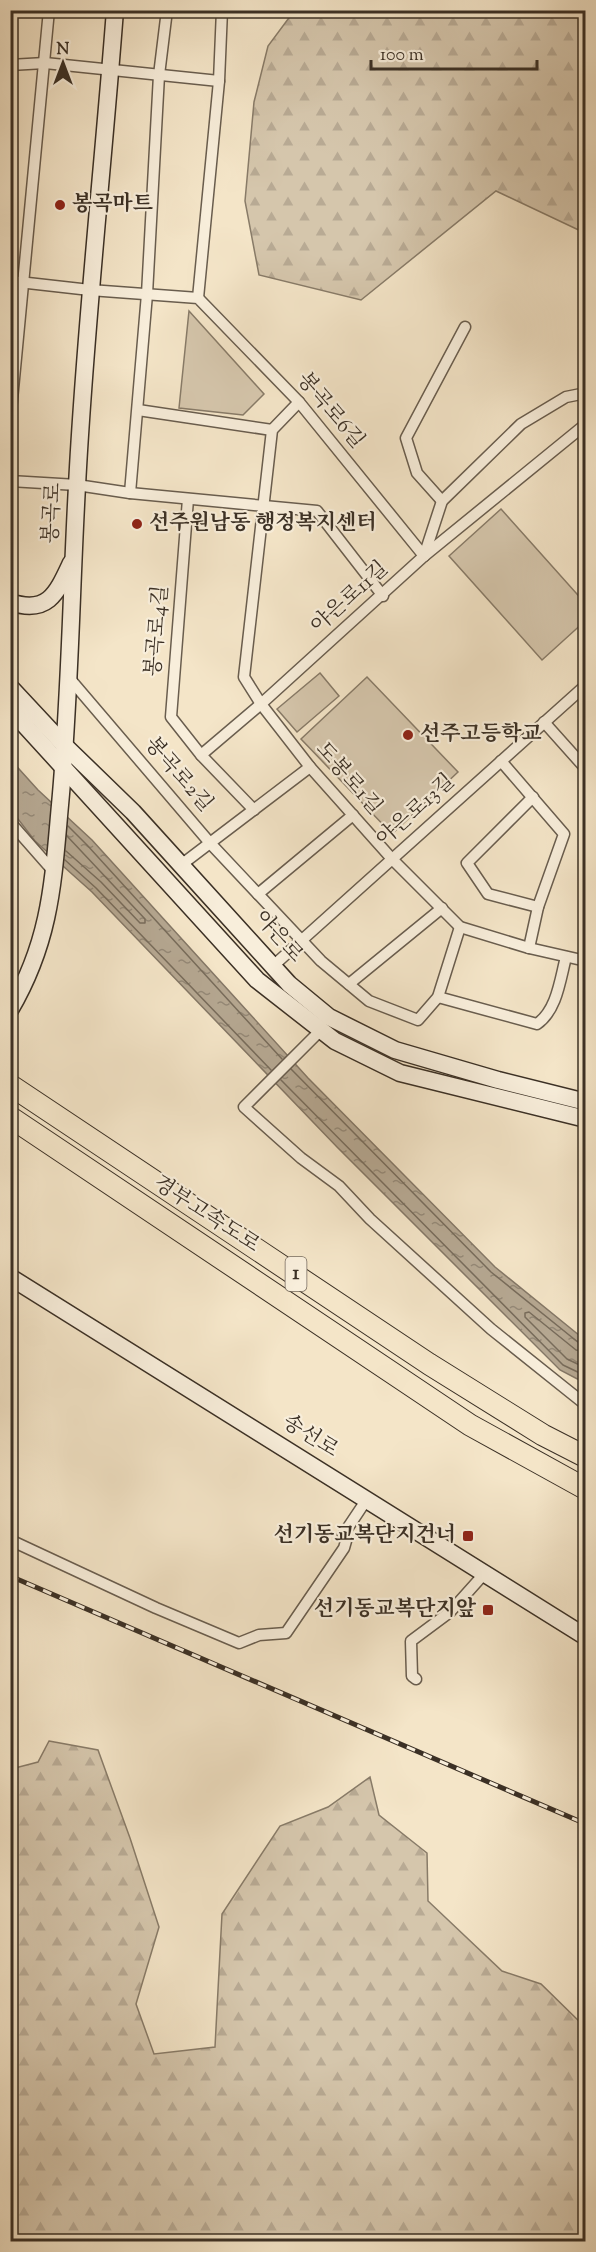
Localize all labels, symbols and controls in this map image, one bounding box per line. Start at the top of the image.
north arrow [33,33,93,93]
scale bar [371,33,538,71]
text: N [57,39,70,62]
text: 100 m [380,43,424,69]
place label: 봉곡마트 [72,190,153,220]
marker: 봉곡마트 [53,198,67,212]
street label: 봉곡로6길 [289,366,371,456]
street label: 봉곡로 [36,482,70,544]
place label: 선주원남동 행정복지센터 [149,509,377,539]
marker: 선주원남동 행정복지센터 [130,517,144,531]
street label: 야은로11길 [305,555,395,641]
street label: 봉곡로4길 [139,584,177,678]
place label: 선주고등학교 [420,720,542,750]
marker: 선주고등학교 [401,728,415,742]
street label: 봉곡로2길 [137,731,219,819]
street label: 도봉로1길 [308,736,388,822]
street label: 야은로13길 [370,767,462,855]
street label: 야은로 [246,904,310,970]
street label: 경부고속도로 [147,1169,265,1261]
road number: 1 [286,1257,306,1291]
street label: 송선로 [276,1408,344,1466]
place label: 선기동교복단지건너 [273,1521,456,1551]
marker: 선기동교복단지건너 [461,1529,475,1543]
place label: 선기동교복단지앞 [314,1595,477,1625]
marker: 선기동교복단지앞 [481,1603,495,1617]

